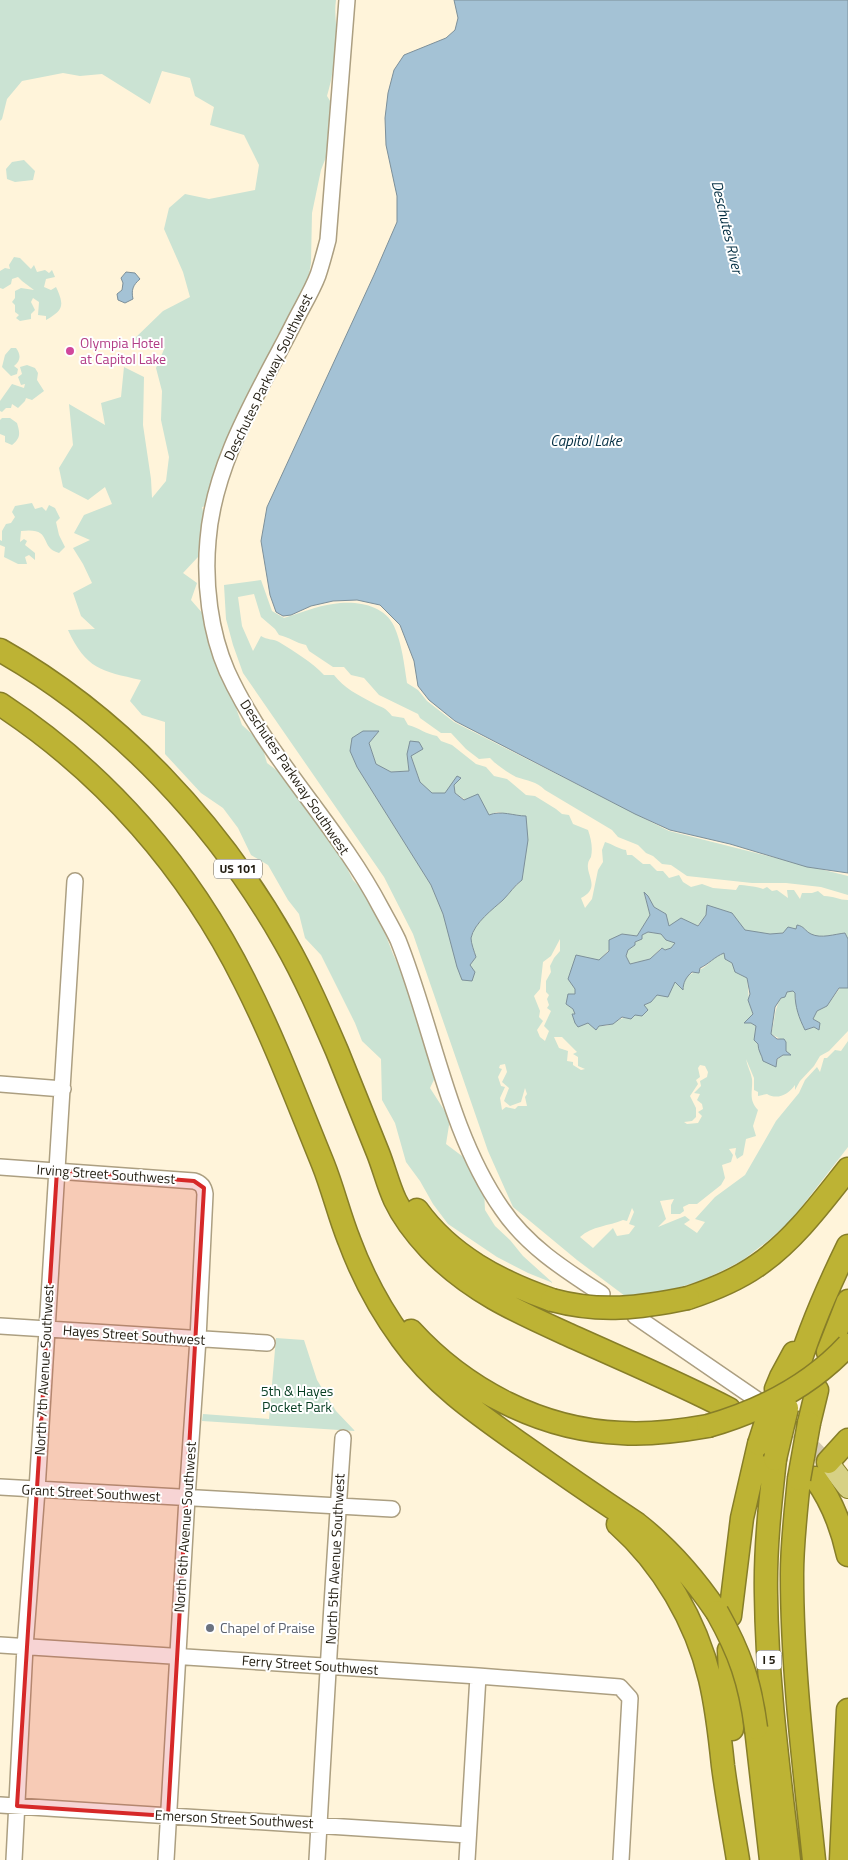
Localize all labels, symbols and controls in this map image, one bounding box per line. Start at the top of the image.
water label: Deschutes River [706,178,750,278]
street label: Deschutes Parkway Southwest [218,290,317,464]
place label: Olympia Hotel at Capitol Lake [80,332,166,369]
marker: Olympia Hotel at Capitol Lake [64,345,76,357]
water label: Capitol Lake [550,429,623,452]
street label: Deschutes Parkway Southwest [235,695,355,859]
road number: US 101 [214,860,262,879]
street label: Irving Street Southwest [36,1158,176,1189]
street label: North 7th Avenue Southwest [29,1284,58,1456]
street label: Hayes Street Southwest [62,1319,206,1350]
park label: 5th & Hayes Pocket Park [261,1380,333,1417]
street label: North 6th Avenue Southwest [168,1441,201,1613]
street label: North 5th Avenue Southwest [320,1473,349,1645]
street label: Grant Street Southwest [21,1478,161,1507]
place label: Chapel of Praise [220,1617,315,1638]
marker: Chapel of Praise [204,1622,216,1634]
street label: Ferry Street Southwest [241,1649,379,1680]
road number: I 5 [756,1650,782,1670]
street label: Emerson Street Southwest [154,1804,314,1833]

